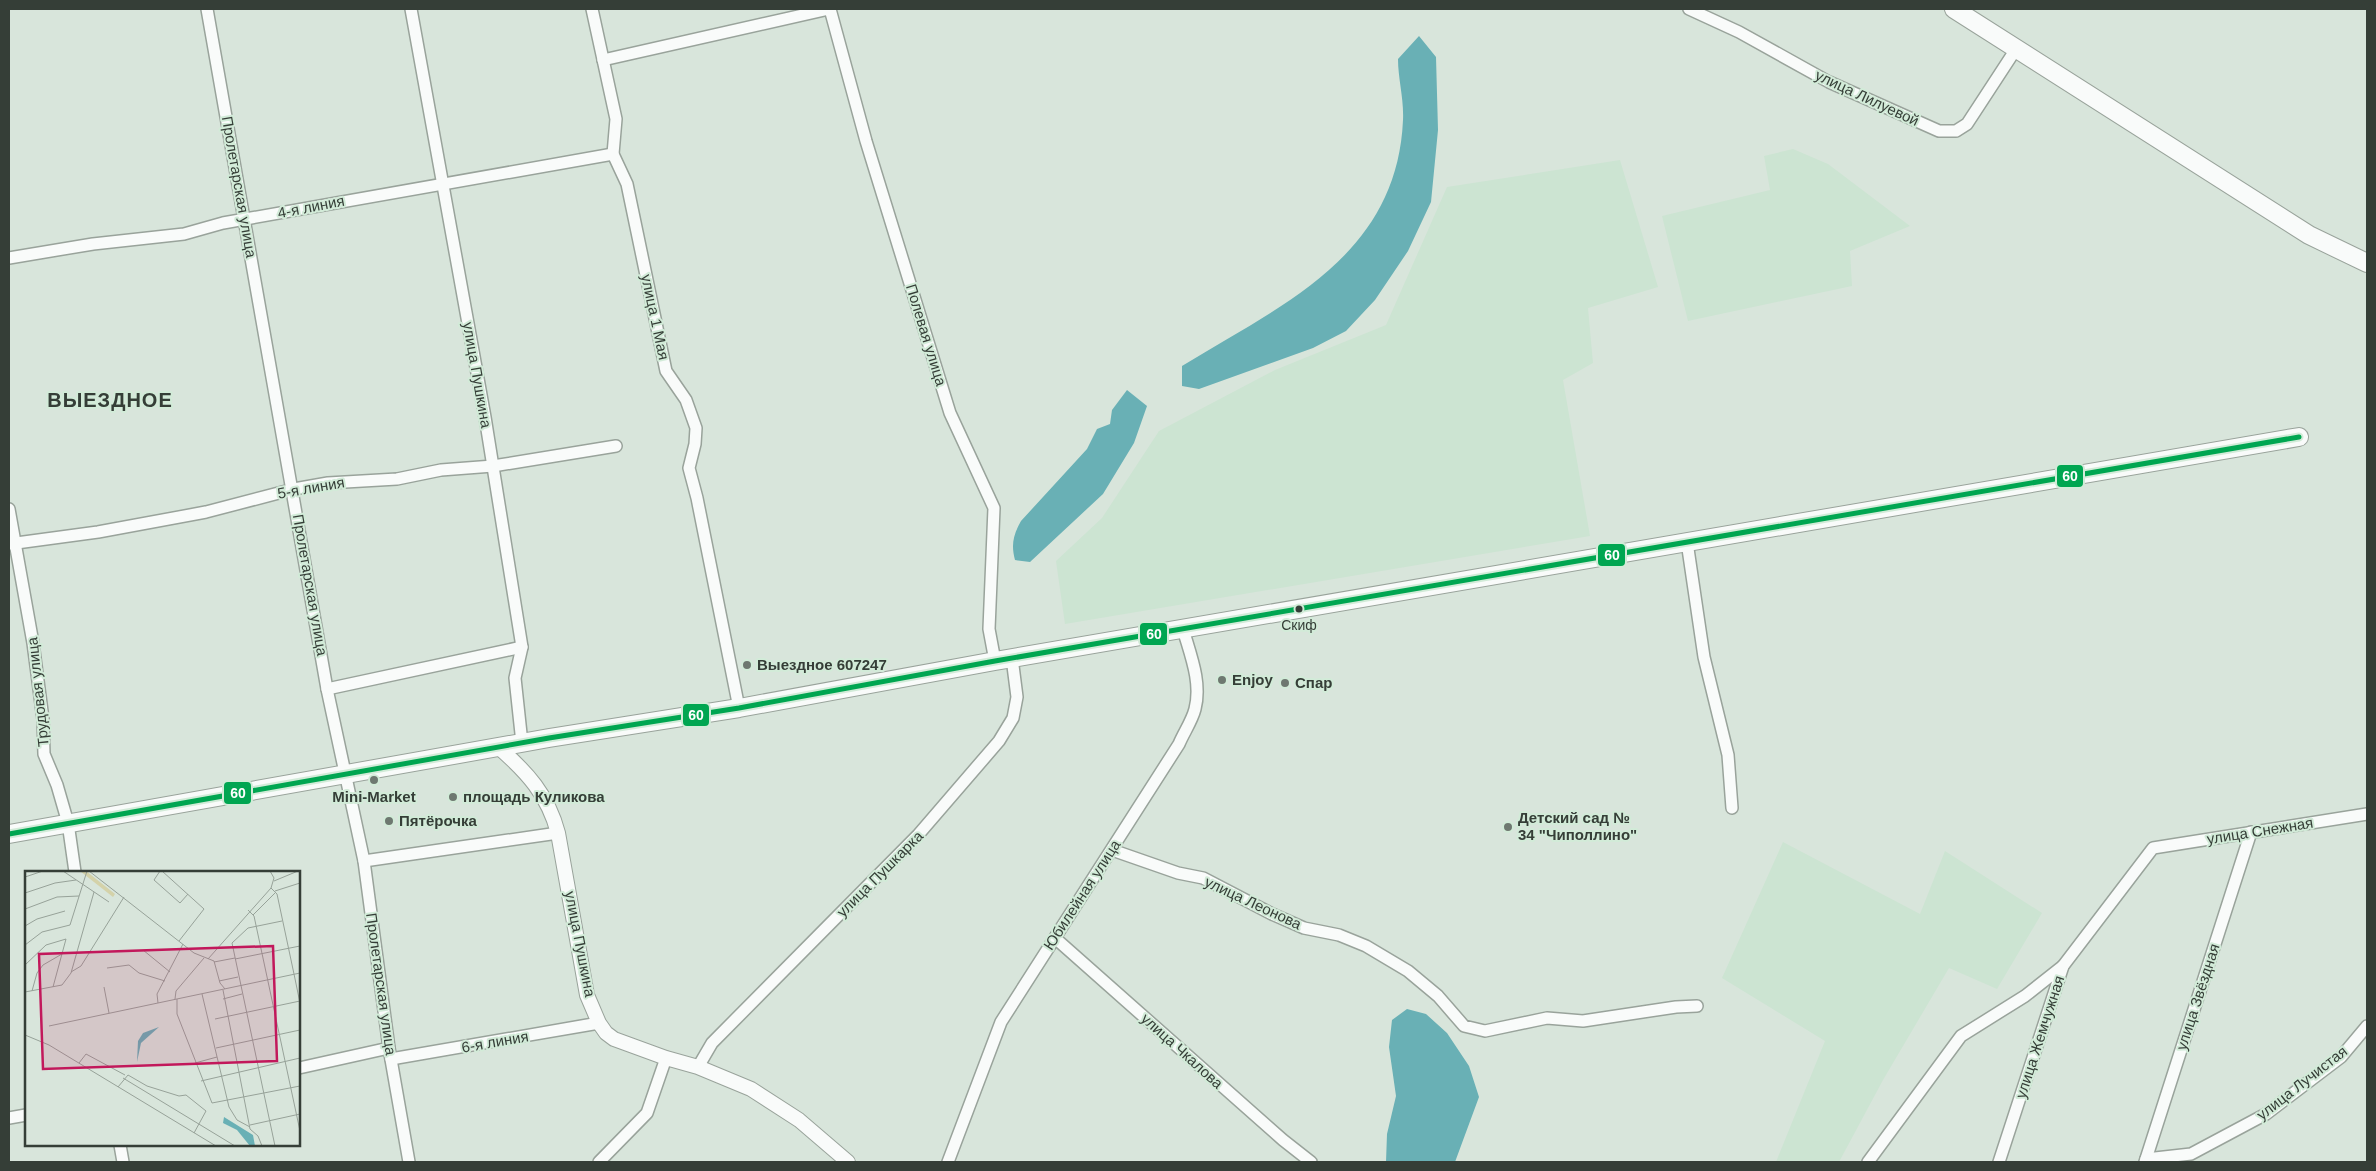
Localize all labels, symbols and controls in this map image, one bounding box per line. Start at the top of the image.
street label: улица Лилуевой [1813,66,1922,129]
street label: Пролетарская улица [219,115,260,260]
street label: 4-я линия [276,192,346,221]
street label: улица 1 Мая [638,273,673,361]
street label: Полевая улица [903,282,950,388]
street label: улица Пушкина [460,321,495,430]
district label: ВЫЕЗДНОЕ [47,389,173,411]
line badge: 60 [2056,464,2084,488]
text: 60 [2062,468,2078,484]
street label: 5-я линия [276,473,346,502]
street label: Пролетарская улица [290,513,331,658]
line badge: 60 [1597,543,1626,567]
text: 60 [1604,547,1620,563]
marker: Скиф [1294,604,1304,614]
place label: Скиф [1281,617,1317,633]
line badge: 60 [1139,622,1168,646]
text: 60 [1146,626,1162,642]
street label: Трудовая улица [23,636,52,748]
place label: Выездное 607247 [757,656,887,673]
marker: Выездное 607247 [741,659,753,671]
place label: Enjoy [1232,671,1273,688]
marker: Enjoy [1216,674,1228,686]
place label: Спар [1295,674,1332,691]
marker: Спар [1279,677,1291,689]
line badge: 60 [682,703,710,727]
text: 60 [688,707,704,723]
marker: Mini-Market [368,774,380,786]
line badge: 60 [223,781,252,805]
text: 60 [230,785,246,801]
place label: Mini-Market [332,788,416,805]
place label: площадь Куликова [463,788,605,805]
marker: площадь Куликова [447,791,459,803]
place label: Детский сад № 34 "Чиполлино" [1518,809,1637,843]
place label: Пятёрочка [399,812,477,829]
street label: улица Снежная [2206,814,2314,847]
marker: Пятёрочка [383,815,395,827]
marker: Детский сад № 34 "Чиполлино" [1502,821,1514,833]
street label: улица Пушкарка [833,827,927,920]
street label: Юбилейная улица [1040,836,1124,953]
inset map [25,871,300,1146]
street label: улица Леонова [1202,873,1305,933]
street label: улица Пушкина [562,890,599,999]
street label: Пролетарская улица [363,912,400,1057]
street label: улица Звёздная [2172,942,2223,1052]
street label: улица Жемчужная [2012,973,2067,1100]
street label: улица Чкалова [1138,1010,1227,1092]
street label: 6-я линия [460,1027,530,1056]
street label: улица Лучистая [2253,1042,2350,1123]

